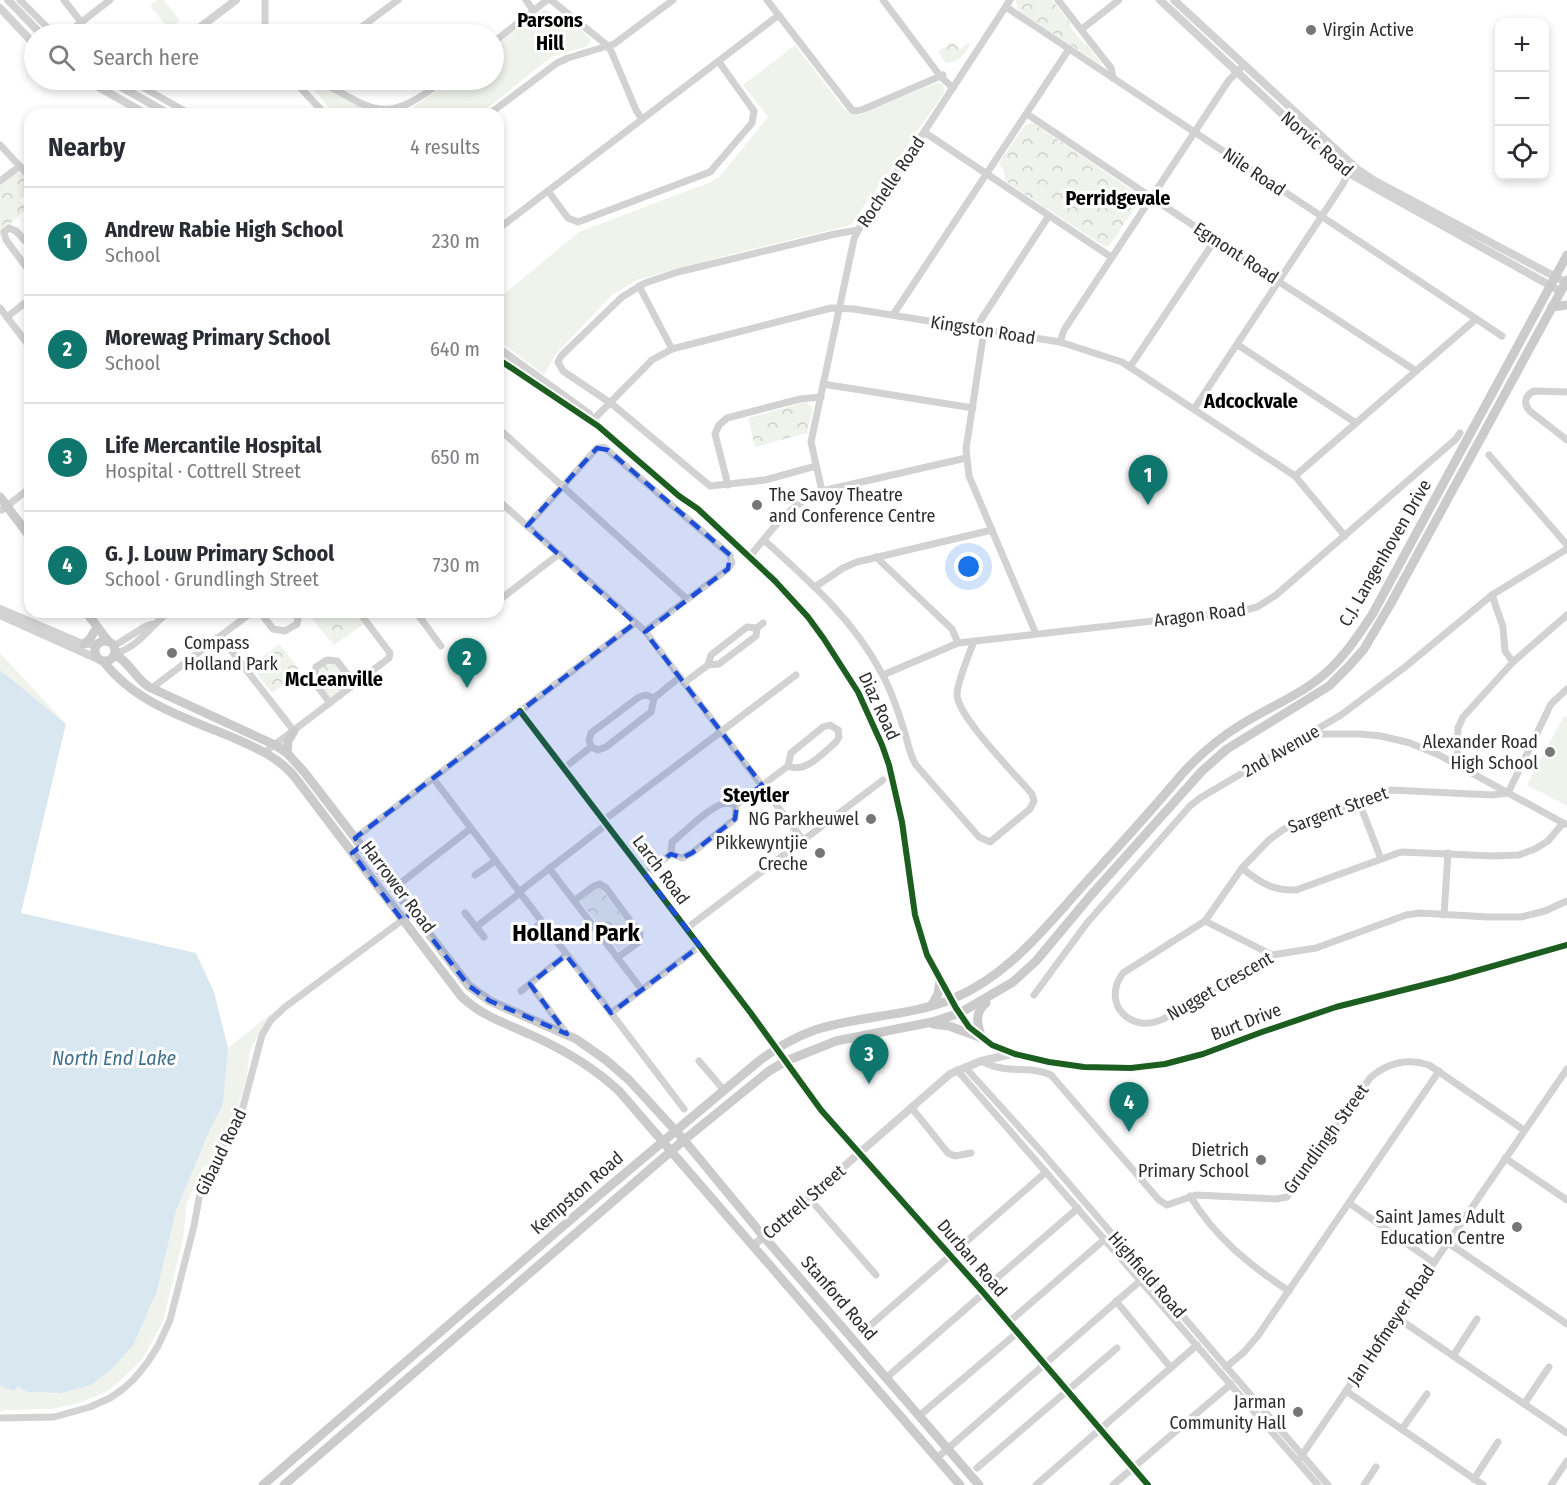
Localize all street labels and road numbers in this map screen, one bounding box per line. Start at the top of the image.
street label: Norvic Road [1276,107,1358,181]
street label: Rochelle Road [853,132,929,232]
street label: Nile Road [1219,143,1289,201]
street label: Egmont Road [1189,217,1283,289]
street label: Kingston Road [929,311,1037,349]
street label: C.J. Langenhoven Drive [1334,475,1436,630]
street label: Aragon Road [1153,598,1247,632]
street label: Diaz Road [854,669,904,743]
street label: 2nd Avenue [1239,720,1324,782]
street label: Sargent Street [1285,782,1391,838]
street label: Larch Road [628,831,694,909]
street label: Harrower Road [356,837,440,937]
street label: Nugget Crescent [1163,947,1277,1025]
street label: Burt Drive [1208,998,1284,1045]
street label: Grundlingh Street [1279,1080,1373,1198]
street label: Gibaud Road [191,1105,251,1199]
street label: Kempston Road [526,1147,628,1239]
street label: Cottrell Street [758,1160,850,1244]
street label: Durban Road [932,1215,1012,1301]
street label: Highfield Road [1103,1227,1191,1323]
street label: Stanford Road [796,1251,882,1345]
street label: Jan Hofmeyer Road [1343,1261,1439,1389]

